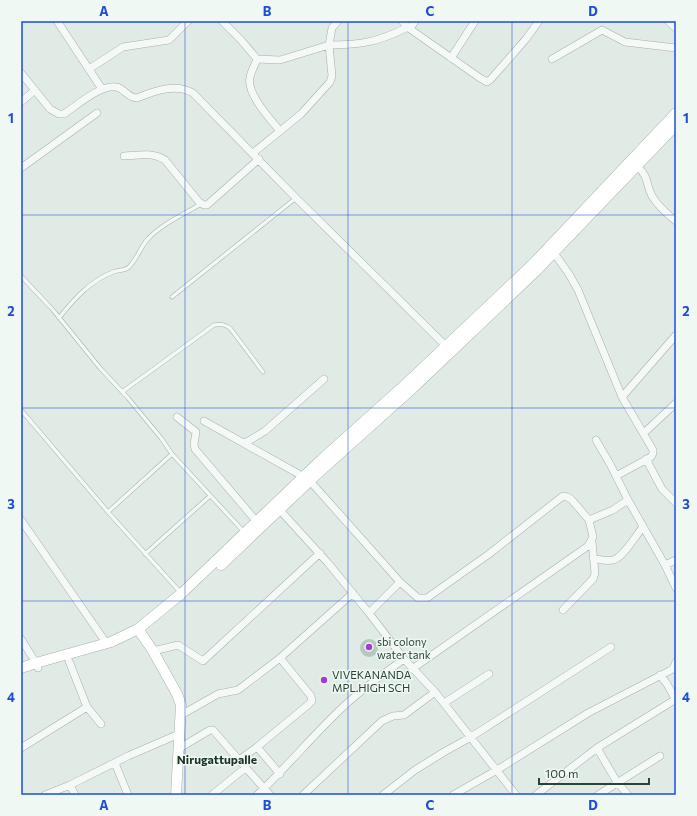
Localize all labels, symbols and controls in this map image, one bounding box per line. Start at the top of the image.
text: A [99,3,109,19]
text: B [263,3,272,19]
text: C [426,3,435,19]
text: D [588,3,598,19]
text: 1 [8,110,14,126]
text: 1 [683,110,689,126]
text: 2 [7,303,15,319]
text: 2 [682,303,690,319]
text: 3 [7,496,15,512]
text: 3 [682,496,690,512]
place label: sbi colony water tank [377,635,431,661]
marker: sbi colony water tank [364,642,374,652]
place label: VIVEKANANDA MPL.HIGH SCH [332,668,412,694]
marker: VIVEKANANDA MPL.HIGH SCH [319,675,329,685]
text: 4 [7,689,15,705]
text: 4 [682,689,690,705]
district label: Nirugattupalle [177,752,257,766]
scale bar [539,760,649,786]
text: 100 m [545,766,579,780]
text: A [99,797,109,813]
text: B [263,797,272,813]
text: C [426,797,435,813]
text: D [588,797,598,813]

